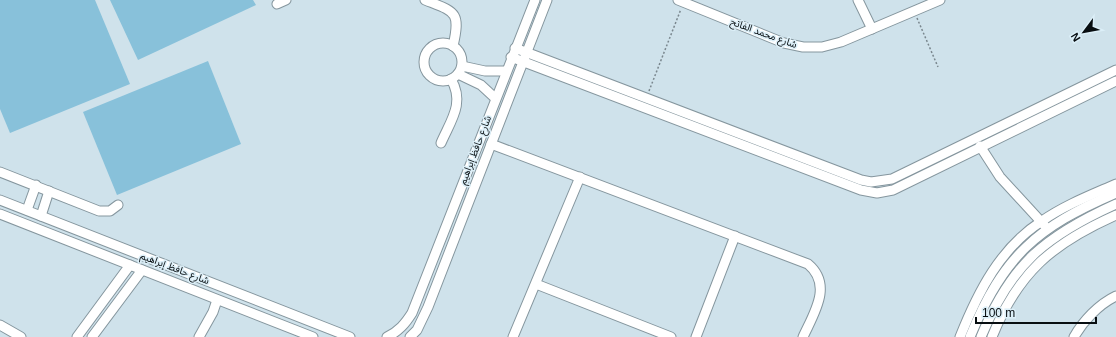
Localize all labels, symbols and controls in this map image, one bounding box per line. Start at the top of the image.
north arrow [1064,12,1104,52]
street label: شارع محمد الفاتح [729,16,799,52]
text: N [1068,31,1083,44]
street label: شارع حافظ إبراهيم [457,114,495,187]
street label: شارع حافظ إبراهيم [138,250,211,288]
scale bar [976,299,1096,325]
text: 100 m [982,306,1015,320]

